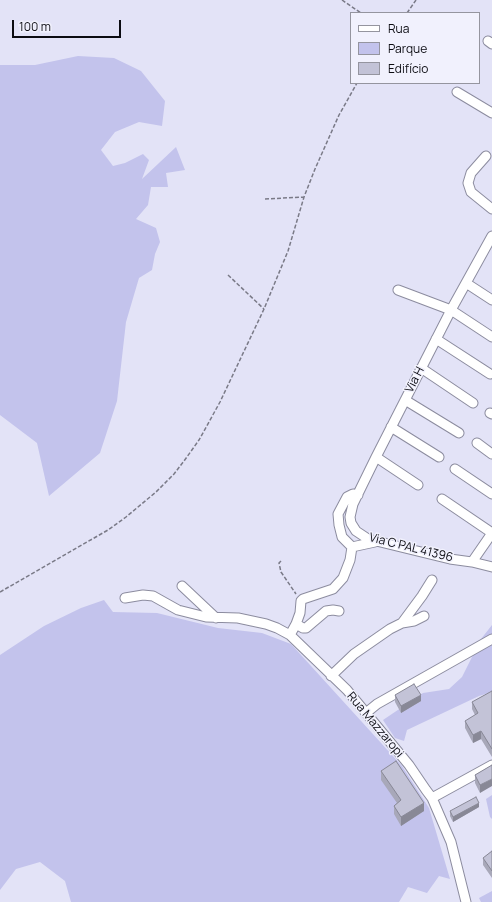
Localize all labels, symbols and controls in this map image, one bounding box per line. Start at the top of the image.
scale bar [14,12,123,38]
legend [350,12,480,84]
text: 100 m [19,18,51,35]
text: Rua [388,20,409,37]
text: Parque [388,40,427,57]
text: Edifício [388,60,428,77]
street label: Via H [402,365,428,395]
street label: Via C PAL 41396 [368,531,454,565]
street label: Rua Mazzaropi [344,689,406,761]

